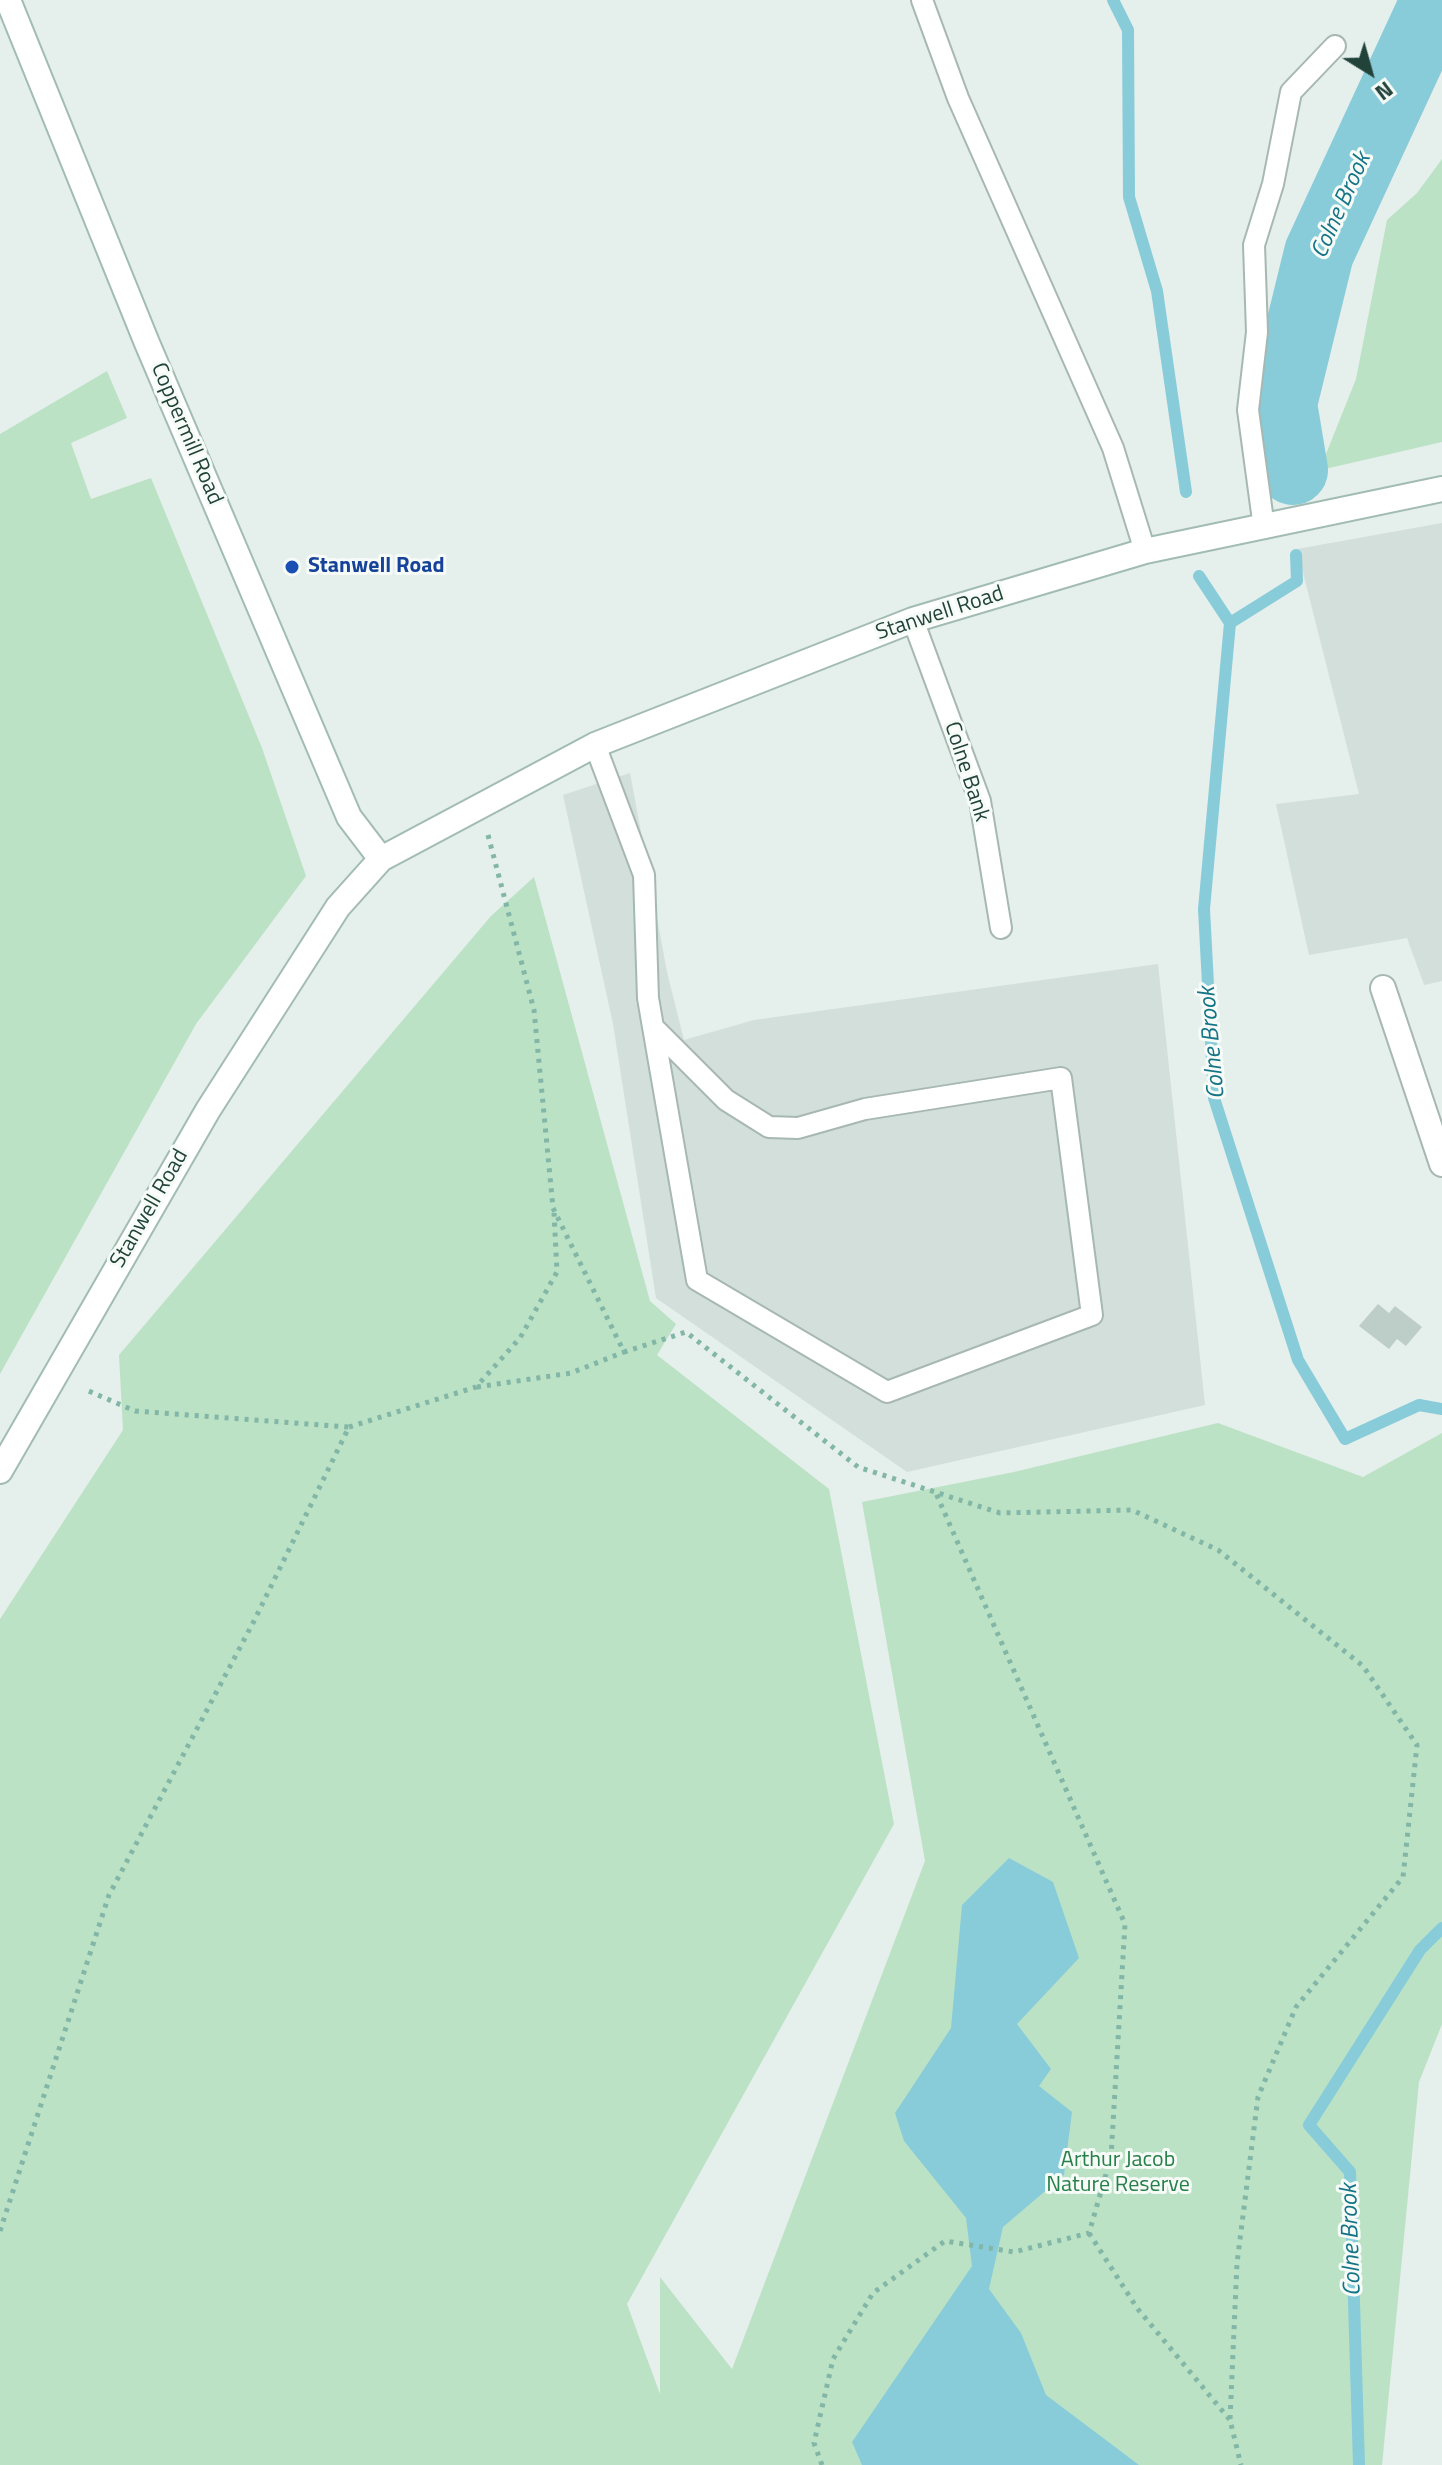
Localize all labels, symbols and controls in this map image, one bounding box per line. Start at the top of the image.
north arrow [1330,32,1410,112]
text: N [1368,73,1401,109]
water label: Colne Brook [1306,149,1378,263]
street label: Coppermill Road [144,359,228,509]
place label: Stanwell Road [308,554,445,580]
marker: Stanwell Road [283,558,301,576]
street label: Stanwell Road [873,581,1007,647]
street label: Colne Bank [938,719,994,825]
water label: Colne Brook [1194,986,1232,1100]
street label: Stanwell Road [105,1145,195,1273]
park label: Arthur Jacob Nature Reserve [1046,2148,1190,2200]
water label: Colne Brook [1336,2183,1368,2297]

